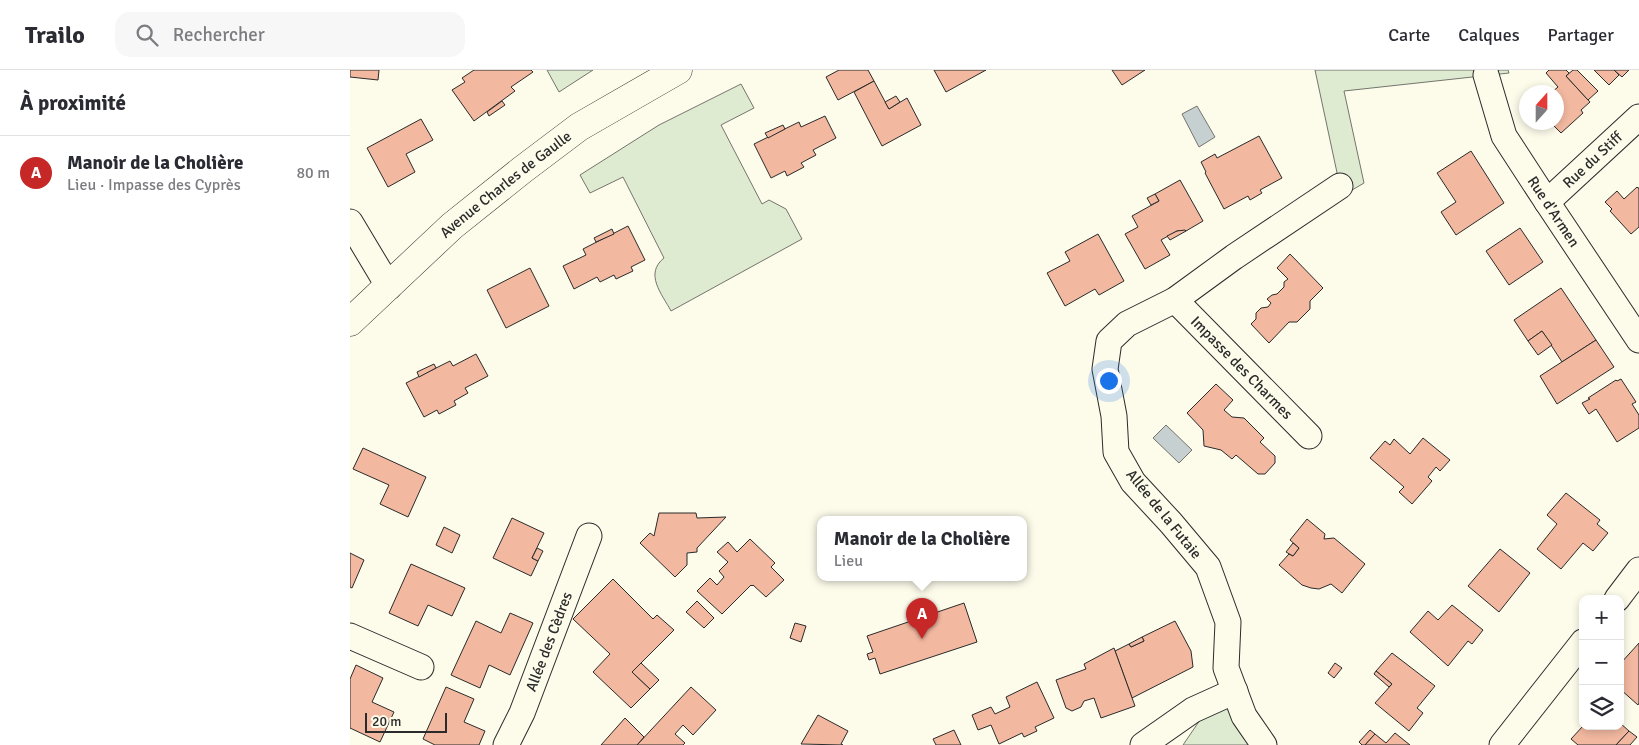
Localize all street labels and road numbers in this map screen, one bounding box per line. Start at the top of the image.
street label: Avenue Charles de Gaulle [436,127,575,242]
street label: Rue du Stiff [1559,127,1627,192]
street label: Rue d'Armen [1524,173,1583,250]
street label: Impasse des Charmes [1187,312,1297,423]
street label: Allée de la Futaie [1122,466,1206,562]
street label: Allée des Cèdres [522,589,576,694]

